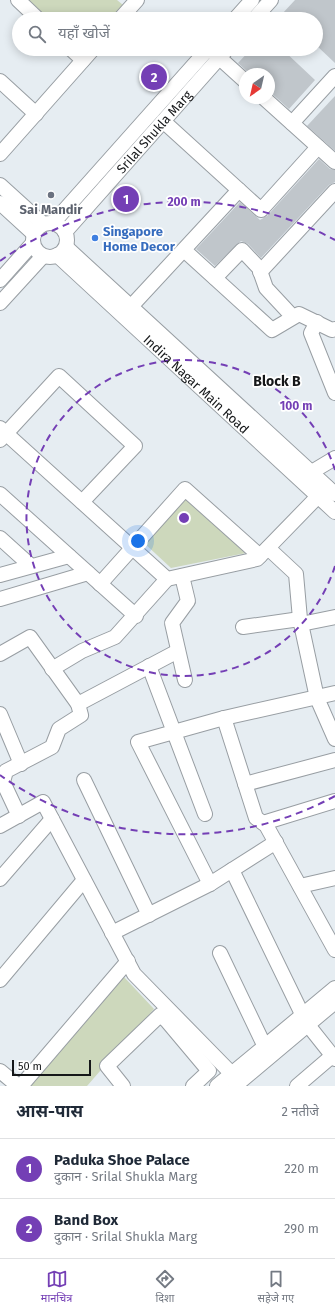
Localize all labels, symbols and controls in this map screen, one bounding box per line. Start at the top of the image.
search box [12,12,323,56]
icon: search [26,23,48,45]
text: यहाँ खोजें [58,24,110,42]
pin: 2 [141,62,167,92]
north arrow [239,68,275,104]
street label: Srilal Shukla Marg [114,87,195,177]
pin: 1 [113,184,139,214]
marker: Sai Mandir [46,190,56,200]
text: 200 m [167,195,201,209]
place label: Sai Mandir [20,202,83,217]
place label: Singapore Home Decor [103,224,176,254]
marker: Singapore Home Decor [90,233,100,243]
street label: Indira Nagar Main Road [140,332,252,437]
district label: Block B [253,373,301,390]
text: 100 m [280,399,312,413]
centre of rings [177,511,191,525]
your location [128,531,148,551]
scale bar [12,1058,91,1077]
text: 50 m [18,1060,42,1073]
text: आस-पास [16,1101,83,1122]
text: 2 नतीजे [281,1104,319,1119]
text: Paduka Shoe Palace [54,1151,190,1169]
text: 1 [26,1161,32,1176]
text: 220 m [284,1161,319,1176]
text: दुकान · Srilal Shukla Marg [54,1169,197,1184]
text: Band Box [54,1211,118,1229]
text: 2 [26,1221,32,1236]
text: 290 m [284,1221,319,1236]
text: दुकान · Srilal Shukla Marg [54,1229,197,1244]
tab: मानचित्र [41,1268,72,1306]
tab: दिशा [154,1268,176,1306]
tab: सहेजे गए [258,1268,294,1306]

